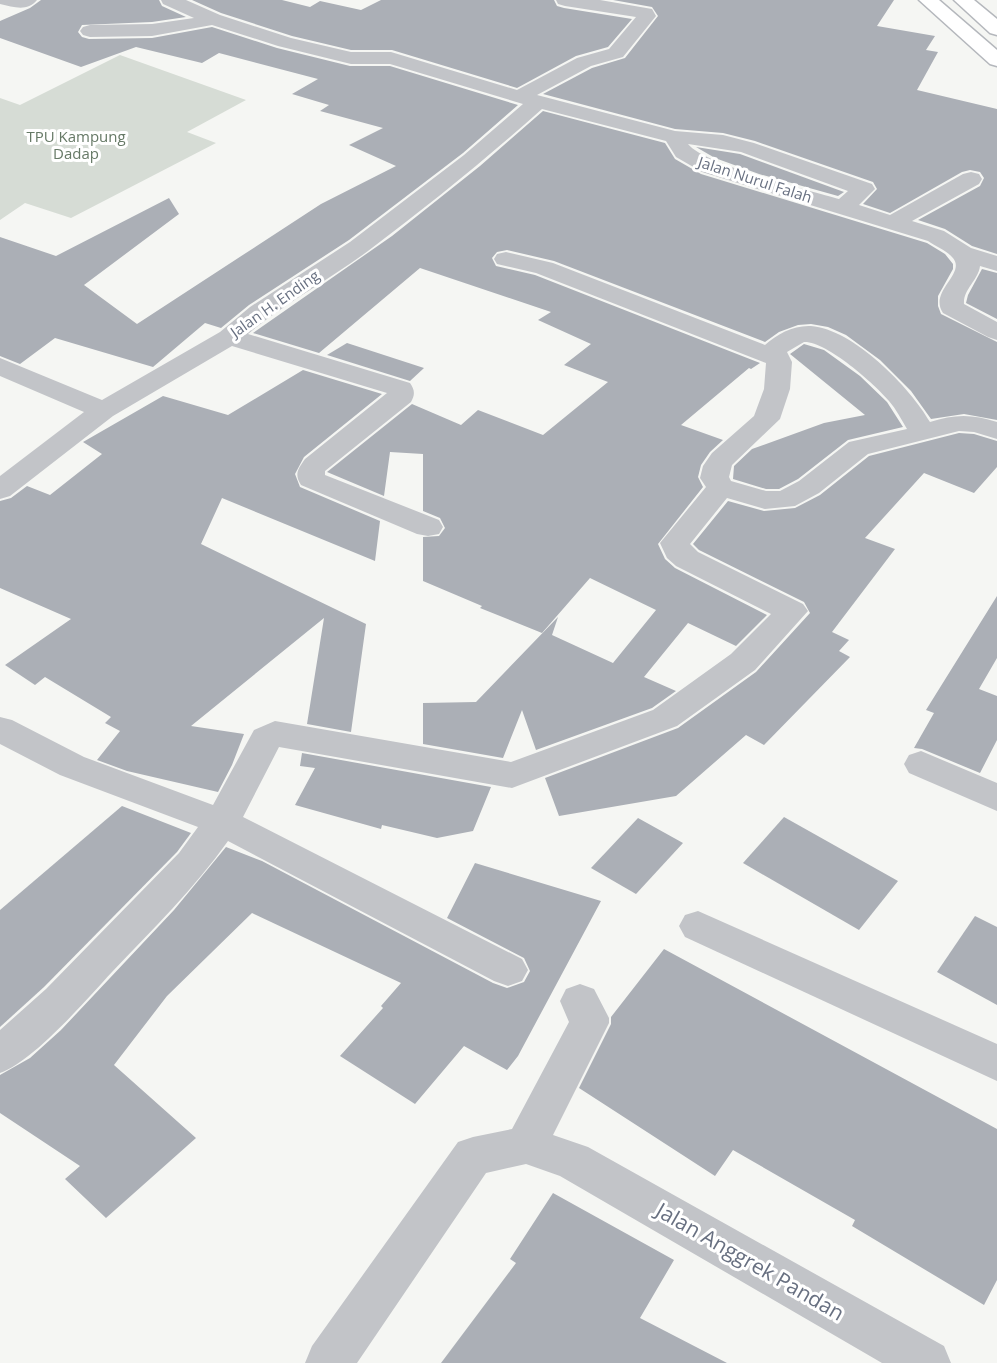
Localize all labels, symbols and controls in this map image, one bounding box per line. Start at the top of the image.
park label: TPU Kampung Dadap [26,126,126,163]
street label: Jalan Nurul Falah [694,151,815,207]
street label: Jalan H. Ending [224,265,323,342]
street label: Jalan Anggrek Pandan [650,1195,850,1327]

